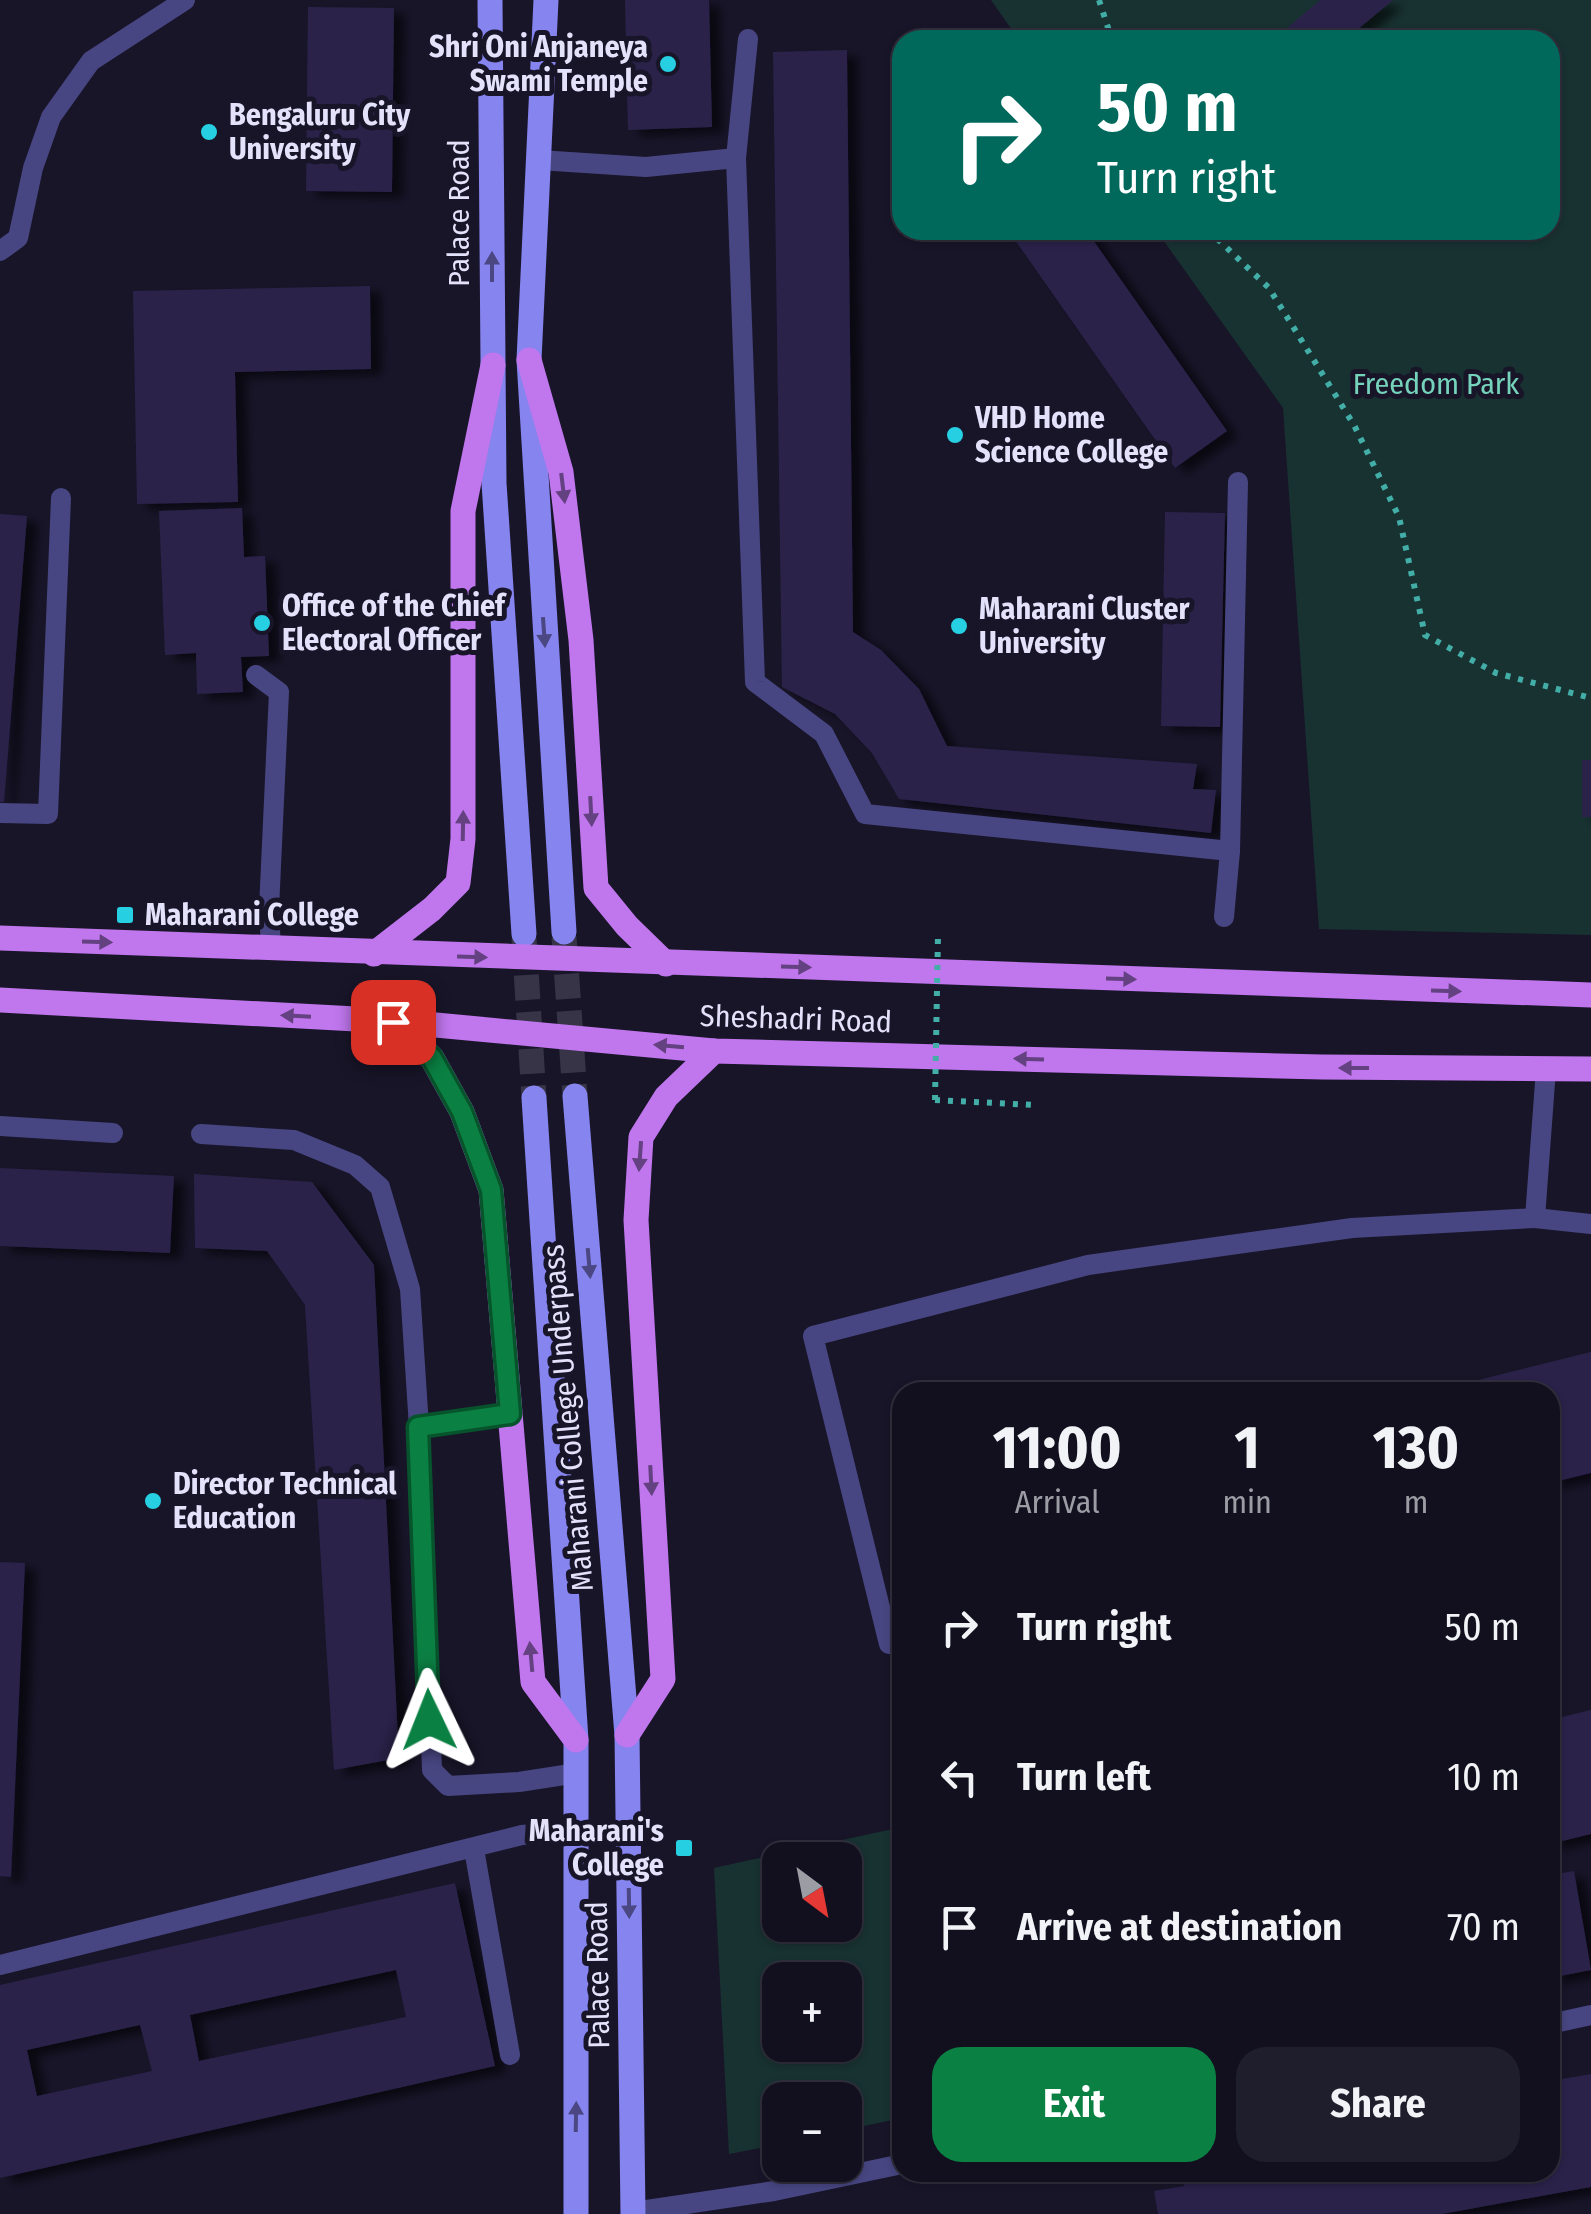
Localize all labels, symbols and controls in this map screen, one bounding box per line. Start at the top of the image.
place label: Shri Oni Anjaneya Swami Temple [429,29,648,99]
marker: Shri Oni Anjaneya Swami Temple [657,53,679,75]
text: 50 m [1097,66,1238,150]
icon: right [932,70,1062,200]
place label: Bengaluru City University [229,97,411,167]
marker: Bengaluru City University [198,121,220,143]
street label: Palace Road [441,139,477,287]
text: Turn right [1097,151,1276,205]
one-way arrow [484,251,500,283]
park label: Freedom Park [1353,366,1519,402]
place label: VHD Home Science College [974,400,1168,470]
marker: VHD Home Science College [944,424,966,446]
one-way arrow [555,472,571,504]
place label: Office of the Chief Electoral Officer [282,588,507,658]
place label: Maharani Cluster University [979,591,1190,661]
marker: Office of the Chief Electoral Officer [251,612,273,634]
marker: Maharani Cluster University [948,615,970,637]
one-way arrow [536,616,552,648]
one-way arrow [583,796,599,828]
one-way arrow [455,810,471,842]
place label: Maharani College [145,897,359,933]
marker: Maharani College [114,904,136,926]
one-way arrow [82,934,114,950]
one-way arrow [456,950,488,966]
one-way arrow [781,959,813,975]
one-way arrow [1106,972,1138,988]
pin [351,980,436,1065]
one-way arrow [1431,983,1463,999]
icon: arrive [366,995,421,1050]
street label: Sheshadri Road [699,998,893,1040]
one-way arrow [279,1008,311,1024]
one-way arrow [652,1038,684,1054]
one-way arrow [1012,1051,1044,1067]
one-way arrow [1337,1060,1369,1076]
one-way arrow [632,1140,648,1172]
street label: Maharani College Underpass [535,1243,601,1593]
one-way arrow [581,1248,597,1279]
text: 11:00 [993,1412,1122,1484]
text: 1 [1235,1412,1260,1484]
text: 130 [1373,1412,1459,1484]
one-way arrow [643,1465,659,1496]
place label: Director Technical Education [173,1466,397,1536]
text: Arrival [1015,1483,1100,1521]
text: min [1222,1483,1272,1521]
text: m [1404,1483,1428,1521]
marker: Director Technical Education [142,1490,164,1512]
icon: right [932,1600,987,1655]
text: Turn right [1017,1604,1171,1650]
text: 50 m [1445,1604,1520,1650]
one-way arrow [523,1641,539,1672]
position arrow [377,1668,481,1772]
icon: left [932,1750,987,1805]
text: Turn left [1017,1754,1151,1800]
text: 10 m [1447,1754,1520,1800]
place label: Maharani's College [529,1813,664,1883]
marker: Maharani's College [673,1837,695,1859]
north arrow [762,1842,862,1942]
map controls [762,1842,862,2182]
one-way arrow [621,1887,637,1919]
icon: arrive [932,1900,987,1955]
street label: Palace Road [579,1901,617,2049]
text: Arrive at destination [1017,1904,1342,1950]
text: 70 m [1447,1904,1520,1950]
button: + [762,1962,862,2062]
button: Exit [932,2047,1216,2162]
button: Share [1236,2047,1520,2162]
button: − [762,2082,862,2182]
one-way arrow [568,2100,584,2132]

